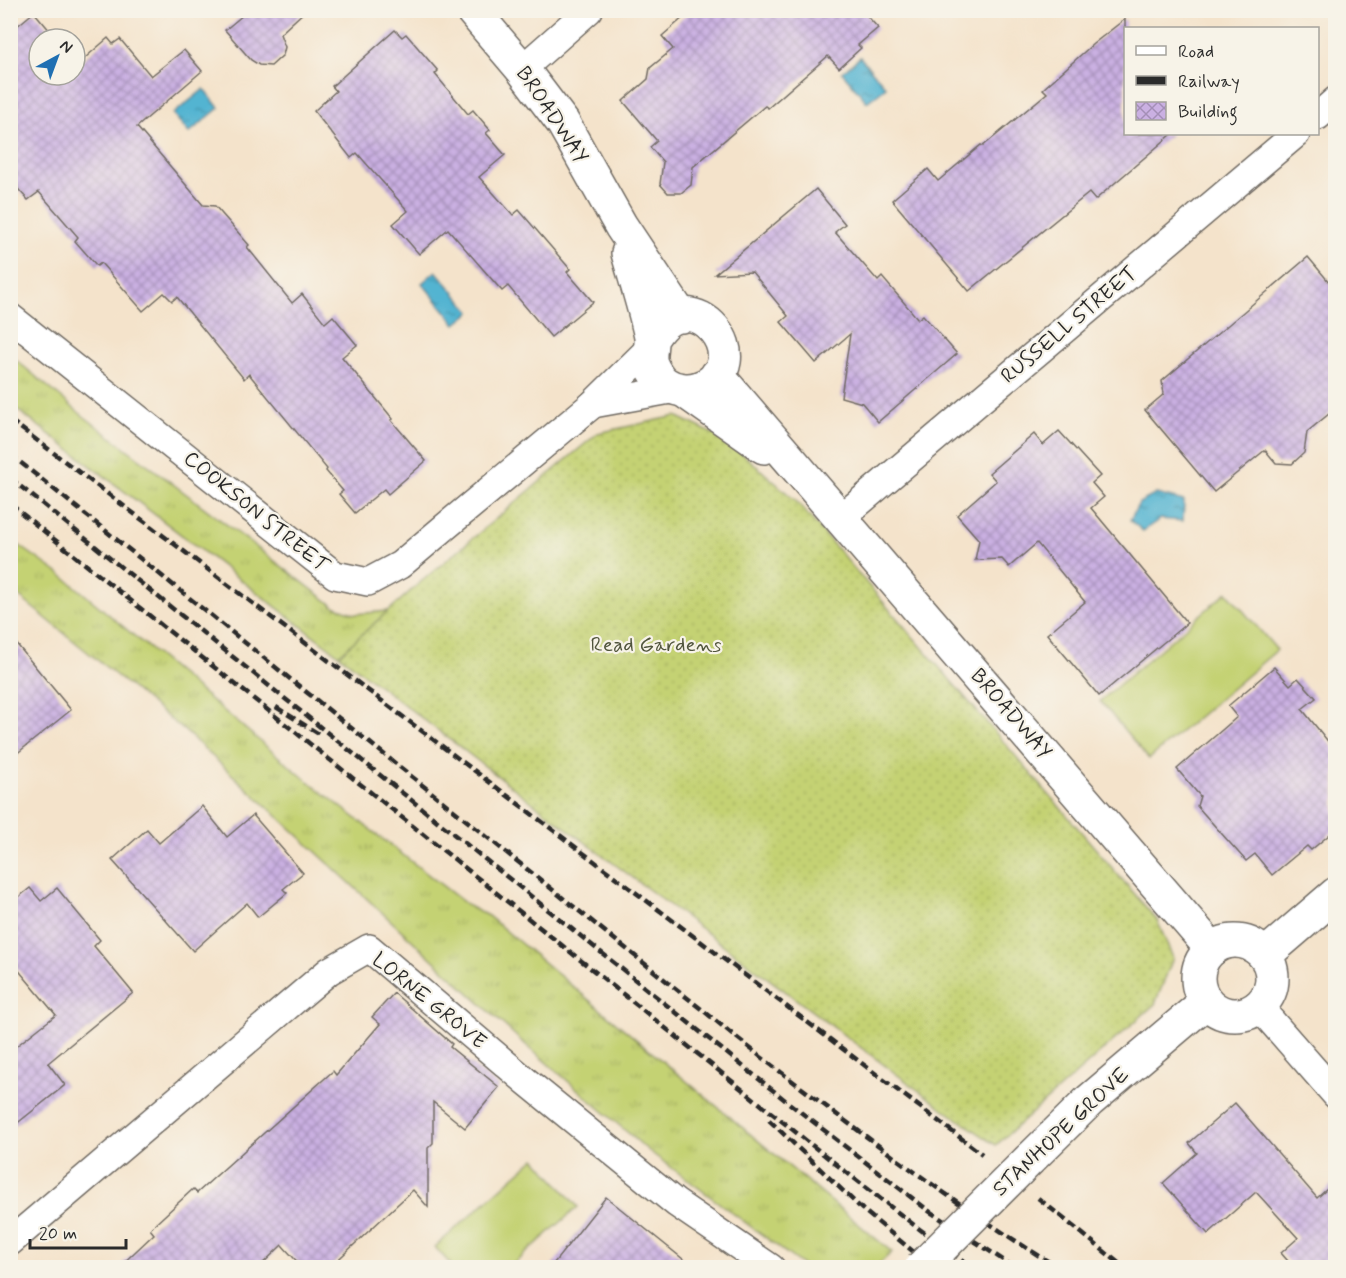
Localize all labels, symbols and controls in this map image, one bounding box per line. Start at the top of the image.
north arrow [27,27,87,87]
legend [1124,27,1319,135]
text: N [55,35,77,58]
text: Road [1178,40,1214,64]
street label: BROADWAY [509,61,595,169]
text: Railway [1178,70,1240,94]
text: Building [1178,100,1238,126]
street label: RUSSELL STREET [995,260,1143,390]
street label: COOKSON STREET [177,445,335,580]
park label: Read Gardens [590,631,722,659]
street label: BROADWAY [964,663,1058,766]
street label: LORNE GROVE [366,946,492,1056]
street label: STANHOPE GROVE [986,1061,1136,1203]
scale bar [30,1212,126,1250]
text: 20 m [39,1222,77,1246]

